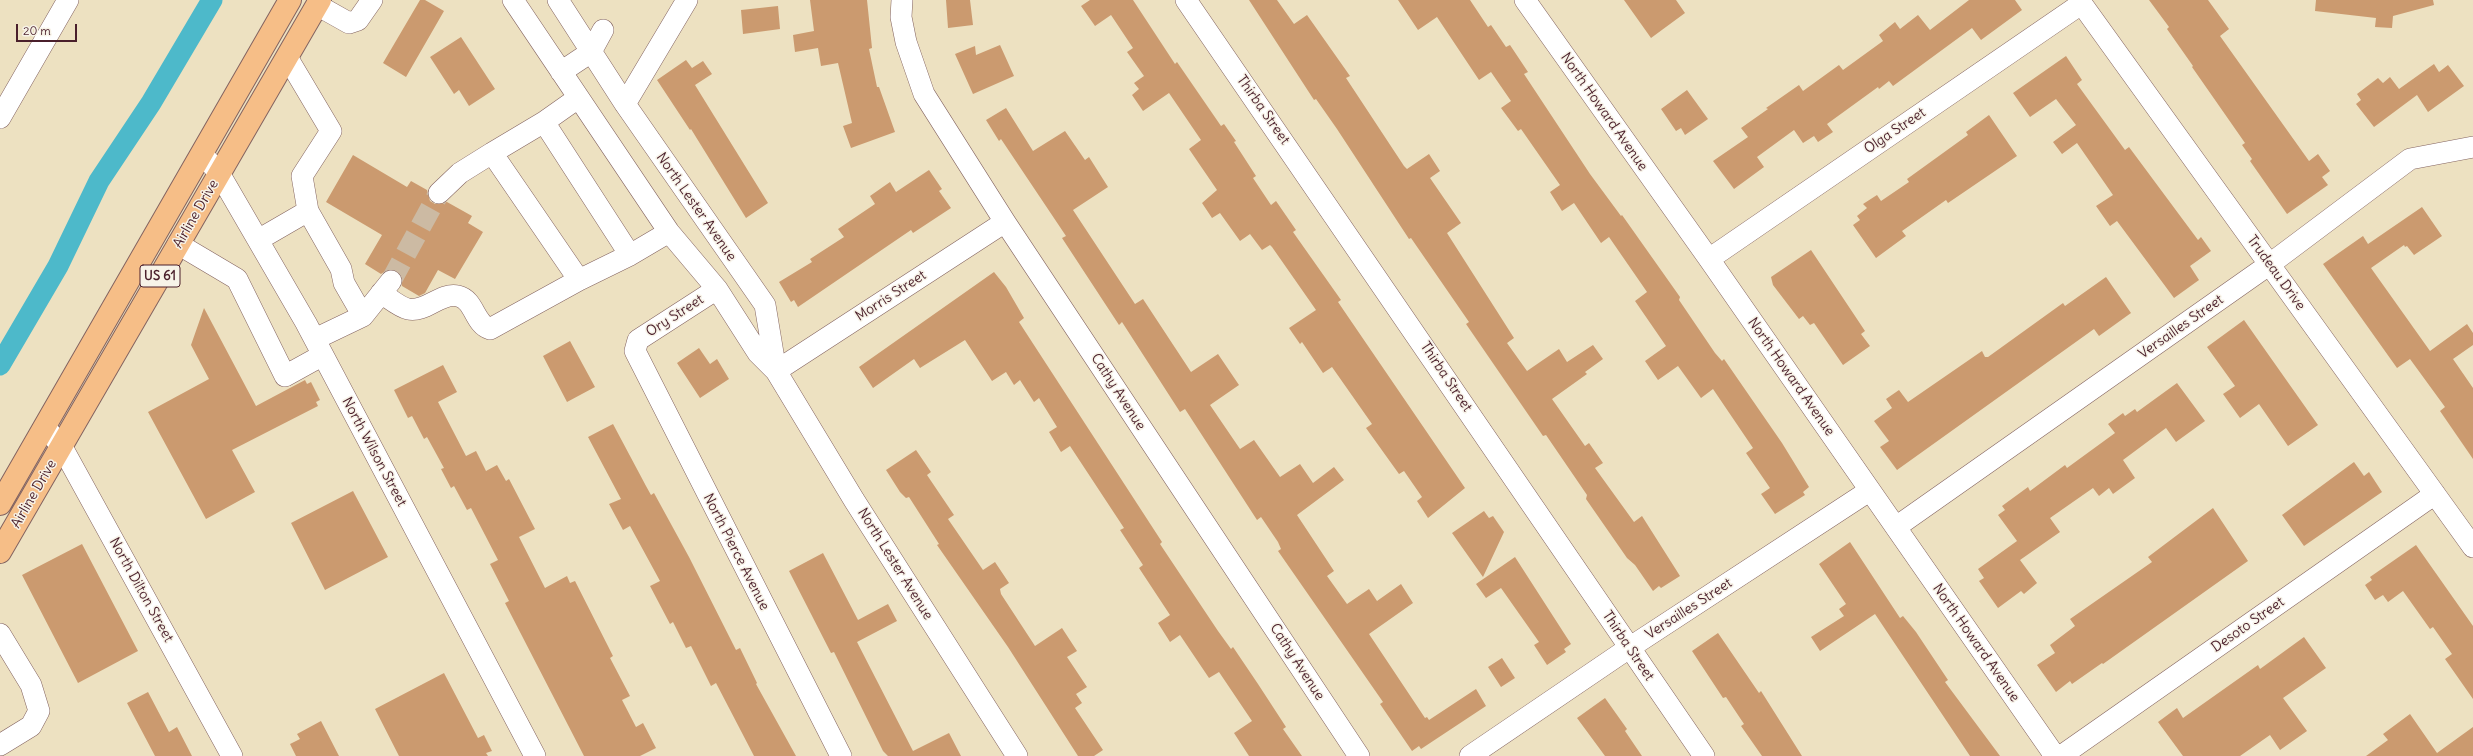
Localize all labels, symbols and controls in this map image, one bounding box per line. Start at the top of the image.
scale bar [18,16,79,42]
text: 20 m [23,23,51,38]
street label: North Howard Avenue [1557,50,1651,174]
street label: Thirba Street [1233,72,1293,148]
street label: Olga Street [1861,104,1929,158]
street label: North Lester Avenue [652,150,740,264]
street label: Airline Drive [170,177,222,251]
street label: Trudeau Drive [2243,232,2309,314]
road number: US 61 [140,265,180,287]
street label: Morris Street [853,267,929,325]
street label: Ory Street [643,291,707,341]
street label: Versailles Street [2135,291,2227,363]
street label: North Howard Avenue [1744,315,1838,439]
street label: Thirba Street [1416,339,1476,415]
street label: Cathy Avenue [1087,351,1149,433]
street label: North Wilson Street [338,395,410,509]
street label: Airline Drive [8,457,60,531]
street label: North Pierce Avenue [699,491,773,613]
street label: North Lester Avenue [854,505,936,623]
street label: North Dilton Street [105,535,177,645]
street label: Versailles Street [1643,575,1735,643]
street label: North Howard Avenue [1929,581,2023,705]
street label: Desoto Street [2208,594,2288,656]
street label: Thirba Street [1598,608,1658,684]
street label: Cathy Avenue [1266,621,1328,703]

